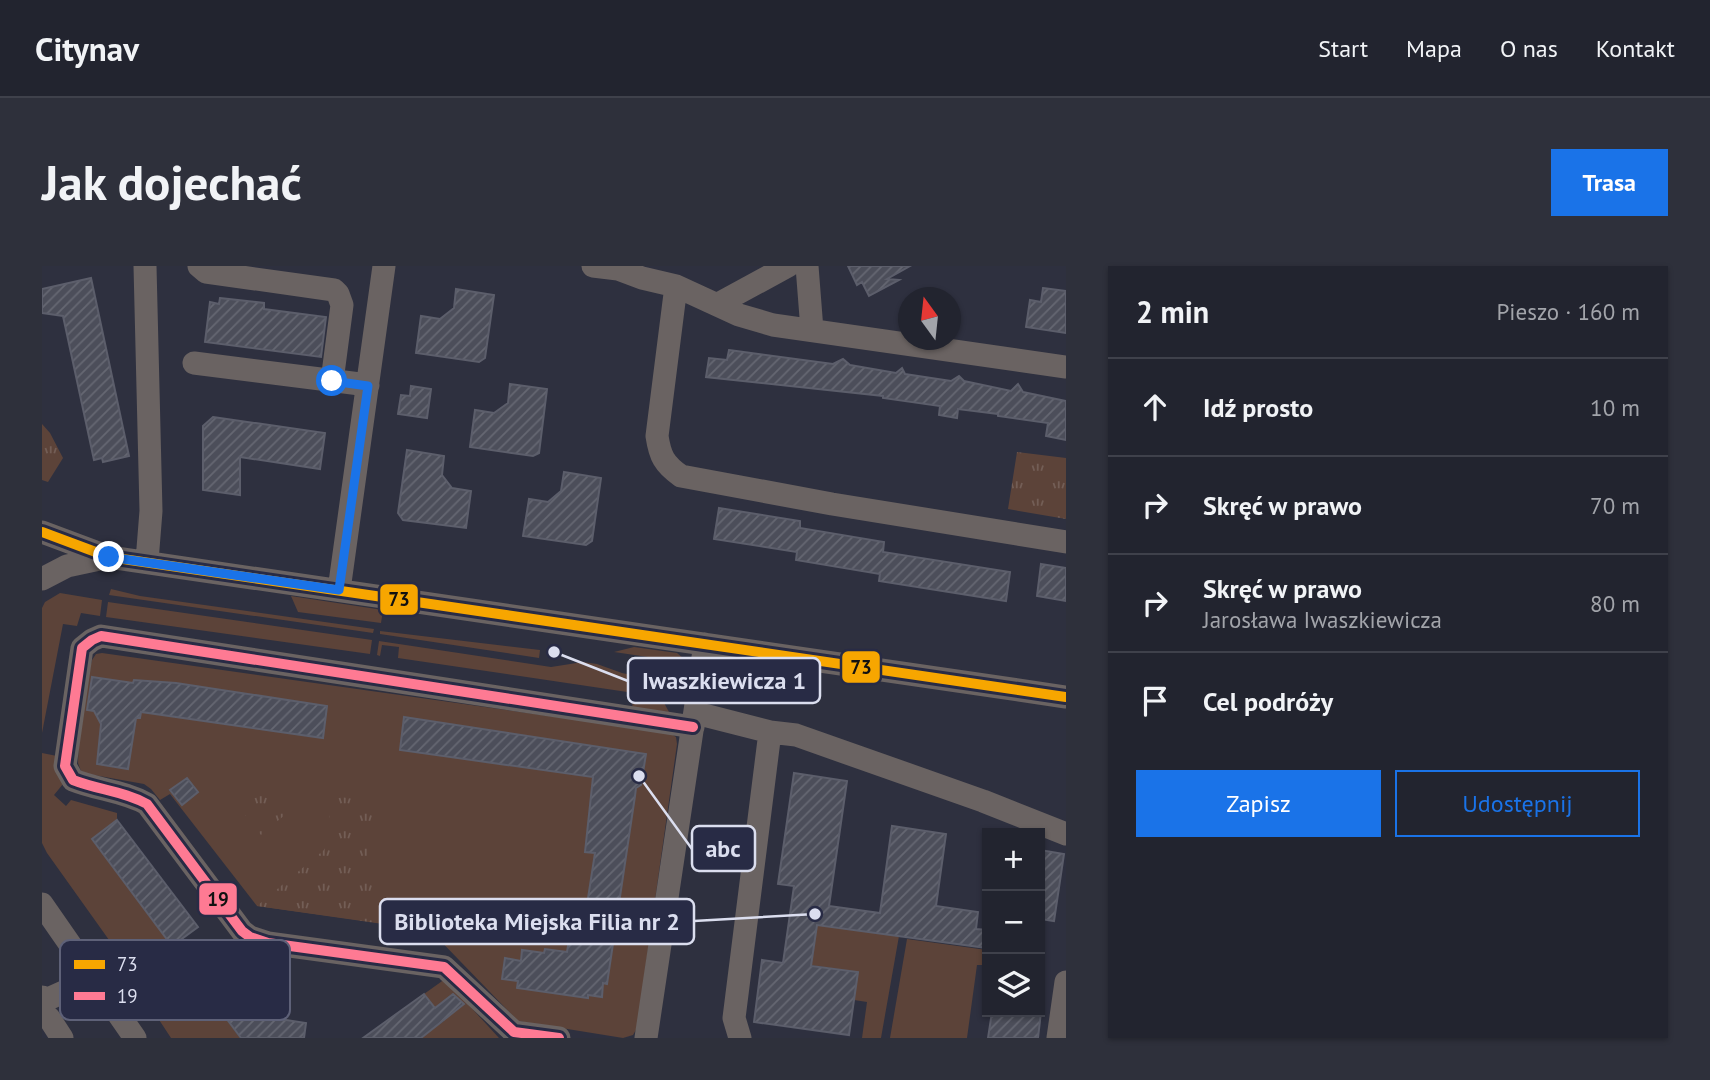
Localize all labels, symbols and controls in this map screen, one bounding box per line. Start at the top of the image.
text: Citynav [35,27,139,70]
text: Start [1318,33,1368,64]
text: Mapa [1406,33,1462,64]
text: O nas [1500,33,1558,64]
text: Kontakt [1596,33,1675,64]
button: Trasa [1551,149,1668,216]
text: Jak dojechać [42,150,302,214]
north arrow [898,287,961,350]
text: 2 min [1136,292,1209,331]
text: Pieszo · 160 m [1497,297,1640,326]
route start [316,365,347,396]
icon: ahead [1136,388,1174,426]
text: Idź prosto [1203,391,1313,424]
text: 10 m [1590,393,1640,422]
icon: right [1136,486,1174,524]
text: Skręć w prawo [1203,489,1362,522]
text: 70 m [1590,491,1640,520]
route end [93,541,124,572]
text: Skręć w prawo [1203,572,1362,605]
line badge: 73 [379,583,419,616]
icon: right [1136,584,1174,622]
text: 73 [388,587,410,611]
text: 80 m [1590,589,1640,618]
text: Jarosława Iwaszkiewicza [1203,605,1442,634]
line badge: 73 [841,650,881,684]
text: 73 [850,655,872,679]
callout: Iwaszkiewicza 1 [628,658,820,703]
text: Iwaszkiewicza 1 [642,665,806,696]
icon: arrive [1136,682,1174,720]
text: Cel podróży [1203,685,1333,718]
button: Zapisz [1136,770,1381,837]
button: Udostępnij [1395,770,1640,837]
callout: abc [692,826,755,871]
map controls [982,828,1045,1017]
button: + [982,828,1045,891]
text: abc [705,833,741,864]
line badge: 19 [198,882,238,916]
text: 19 [207,887,229,911]
button: − [982,891,1045,954]
callout: Biblioteka Miejska Filia nr 2 [380,899,694,944]
text: Biblioteka Miejska Filia nr 2 [394,906,680,937]
legend [60,940,290,1020]
text: 73 [117,952,138,976]
button: layers [982,954,1045,1017]
text: 19 [117,984,138,1008]

